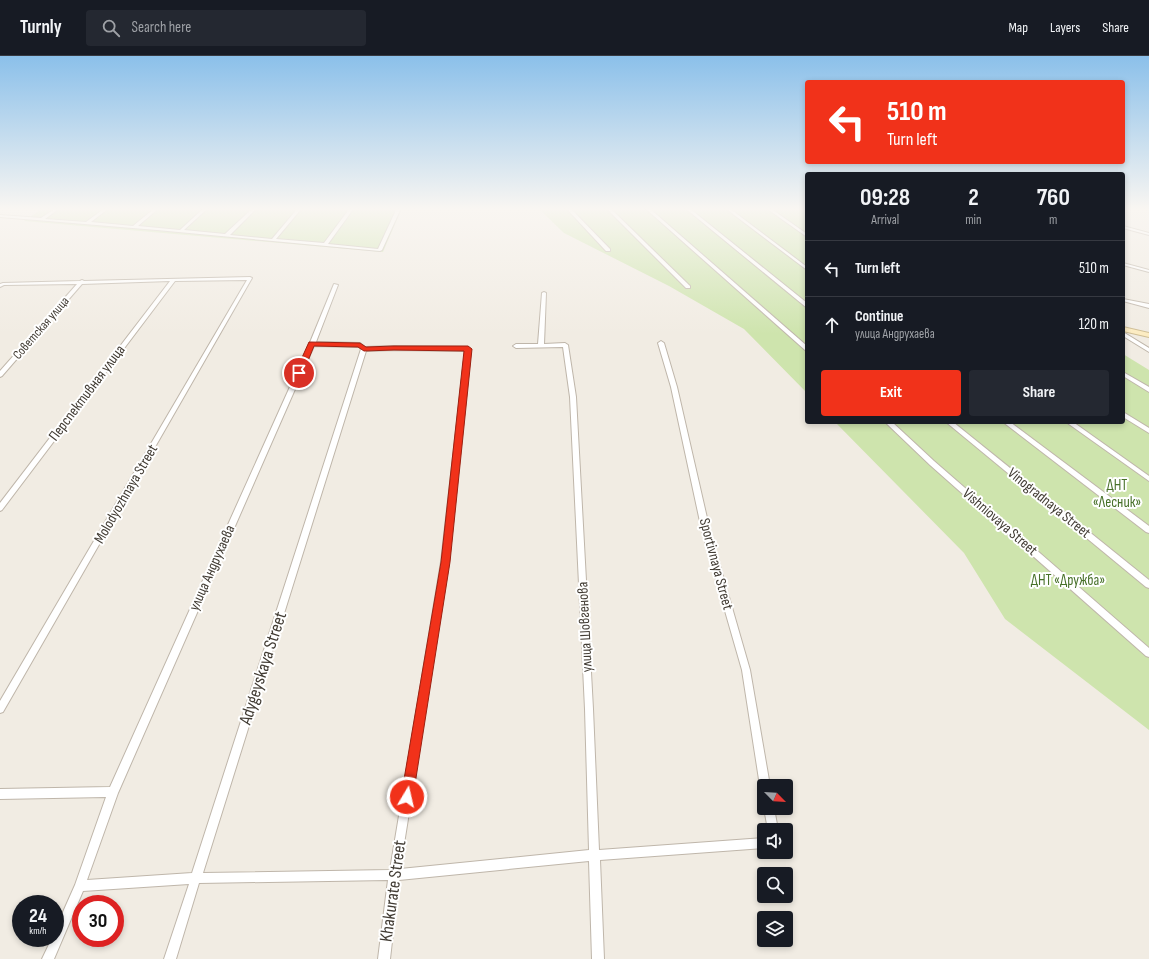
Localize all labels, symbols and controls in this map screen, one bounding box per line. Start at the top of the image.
search box [86,10,366,46]
text: Turnly [20,16,62,39]
icon: search [100,17,122,39]
text: Search here [132,18,191,37]
text: Map [1008,19,1028,36]
text: Layers [1050,19,1080,36]
text: Share [1102,19,1129,36]
text: 510 m [887,95,947,128]
icon: left [821,96,873,148]
text: Turn left [887,129,938,150]
text: 09:28 [860,183,910,212]
text: 2 [968,183,979,212]
text: 760 [1037,183,1070,212]
text: Arrival [871,212,899,228]
text: min [965,212,982,228]
text: m [1049,212,1057,228]
icon: left [821,258,843,280]
text: Turn left [855,259,900,278]
text: 510 m [1079,259,1109,278]
street label: Советская улица [9,293,73,363]
text: Continue [855,307,904,326]
icon: ahead [821,314,843,336]
text: 120 m [1079,315,1109,334]
text: улица Андрухаева [855,326,935,342]
street label: Перспективная улица [45,341,129,445]
pin [282,356,316,390]
icon: arrive [288,362,310,384]
button: Exit [821,370,961,416]
button: Share [969,370,1109,416]
street label: Molodyozhnaya Street [90,441,162,547]
street label: Vinogradnaya Street [1004,464,1095,543]
park label: ДНТ «Лесник» [1093,476,1141,512]
street label: Vishniovaya Street [959,484,1042,560]
street label: Sportivnaya Street [695,516,737,612]
street label: улица Андрухаева [185,522,239,614]
park label: ДНТ «Дружба» [1031,571,1105,590]
street label: улица Шовгенова [573,581,597,673]
street label: Adygeyskaya Street [235,609,291,728]
position arrow [386,776,428,818]
north arrow [757,779,793,815]
map controls [757,779,793,947]
button: sound [757,823,793,859]
street label: Khakurate Street [375,838,411,943]
button: search [757,867,793,903]
speed limit sign: 30 [72,895,124,947]
text: 24 [29,904,47,928]
button: layers [757,911,793,947]
text: km/h [29,925,47,937]

